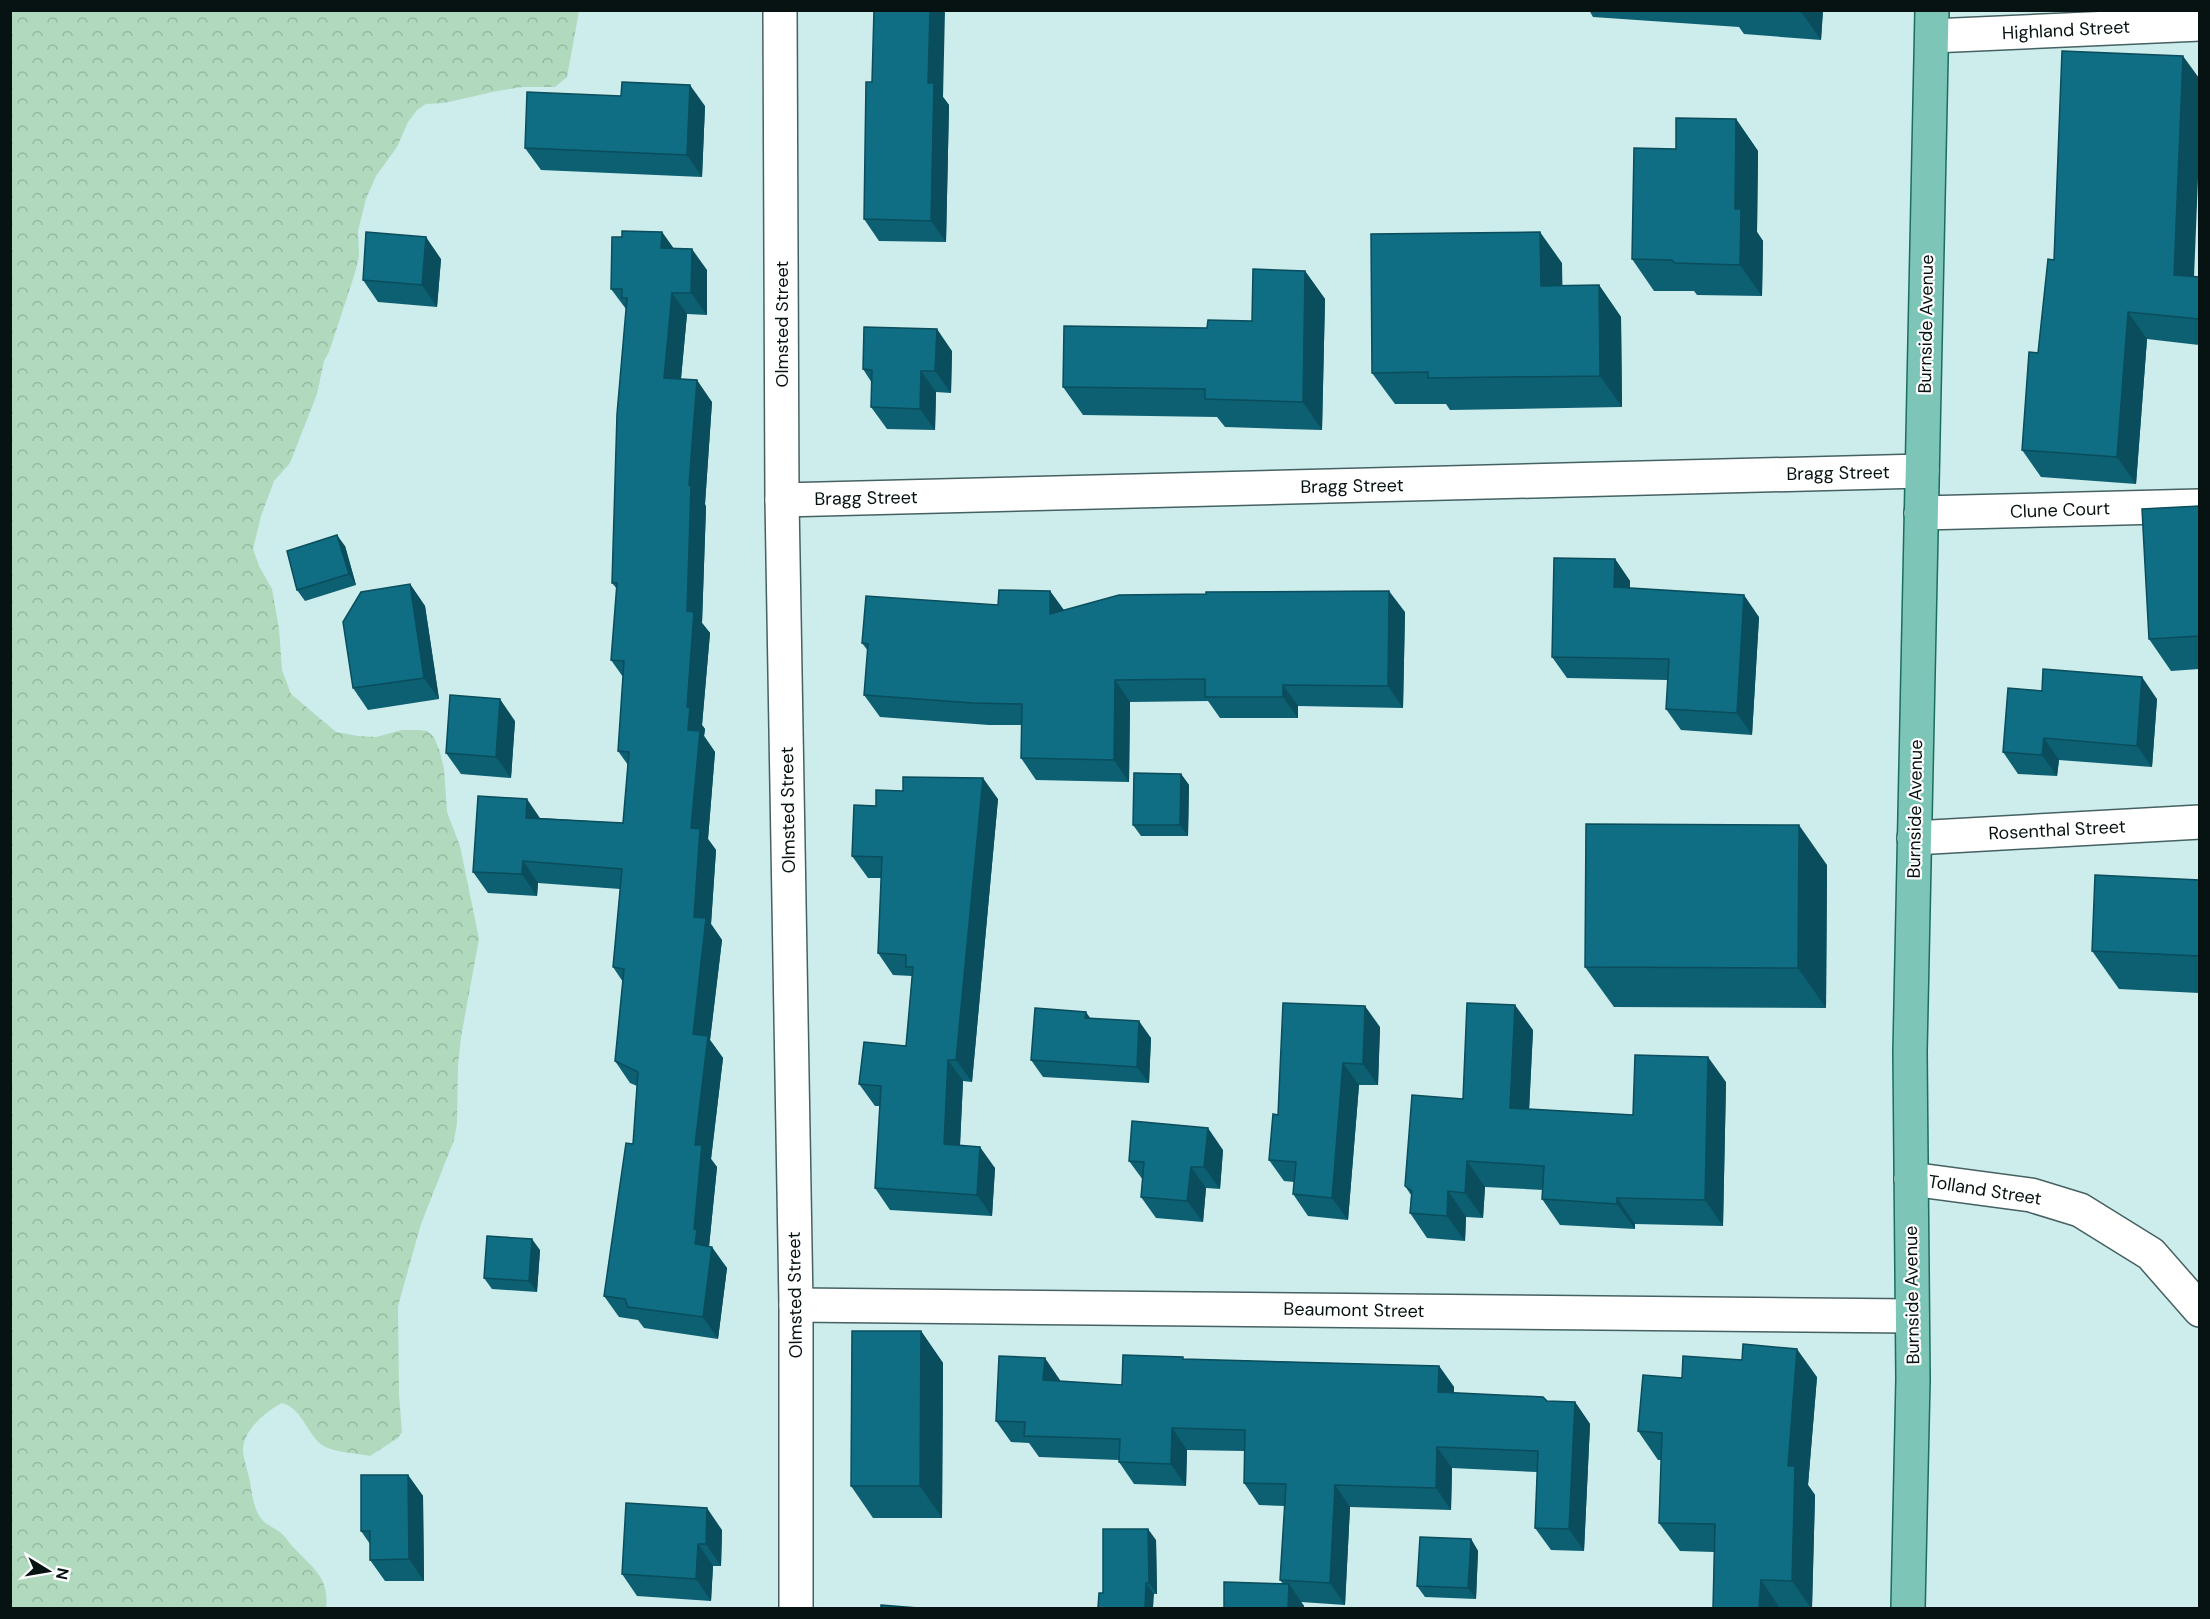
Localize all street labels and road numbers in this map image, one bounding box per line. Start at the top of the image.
street label: Highland Street [2001,15,2131,45]
street label: Burnside Avenue [1913,254,1939,394]
street label: Olmsted Street [770,261,794,387]
street label: Bragg Street [1786,460,1890,486]
street label: Bragg Street [1300,473,1404,499]
street label: Bragg Street [814,485,918,511]
street label: Clune Court [2010,496,2110,524]
street label: Burnside Avenue [1902,739,1928,879]
street label: Olmsted Street [775,746,801,874]
street label: Rosenthal Street [1988,814,2126,846]
street label: Tolland Street [1927,1169,2043,1211]
street label: Burnside Avenue [1899,1225,1925,1365]
street label: Olmsted Street [782,1231,808,1359]
street label: Beaumont Street [1283,1297,1425,1323]

